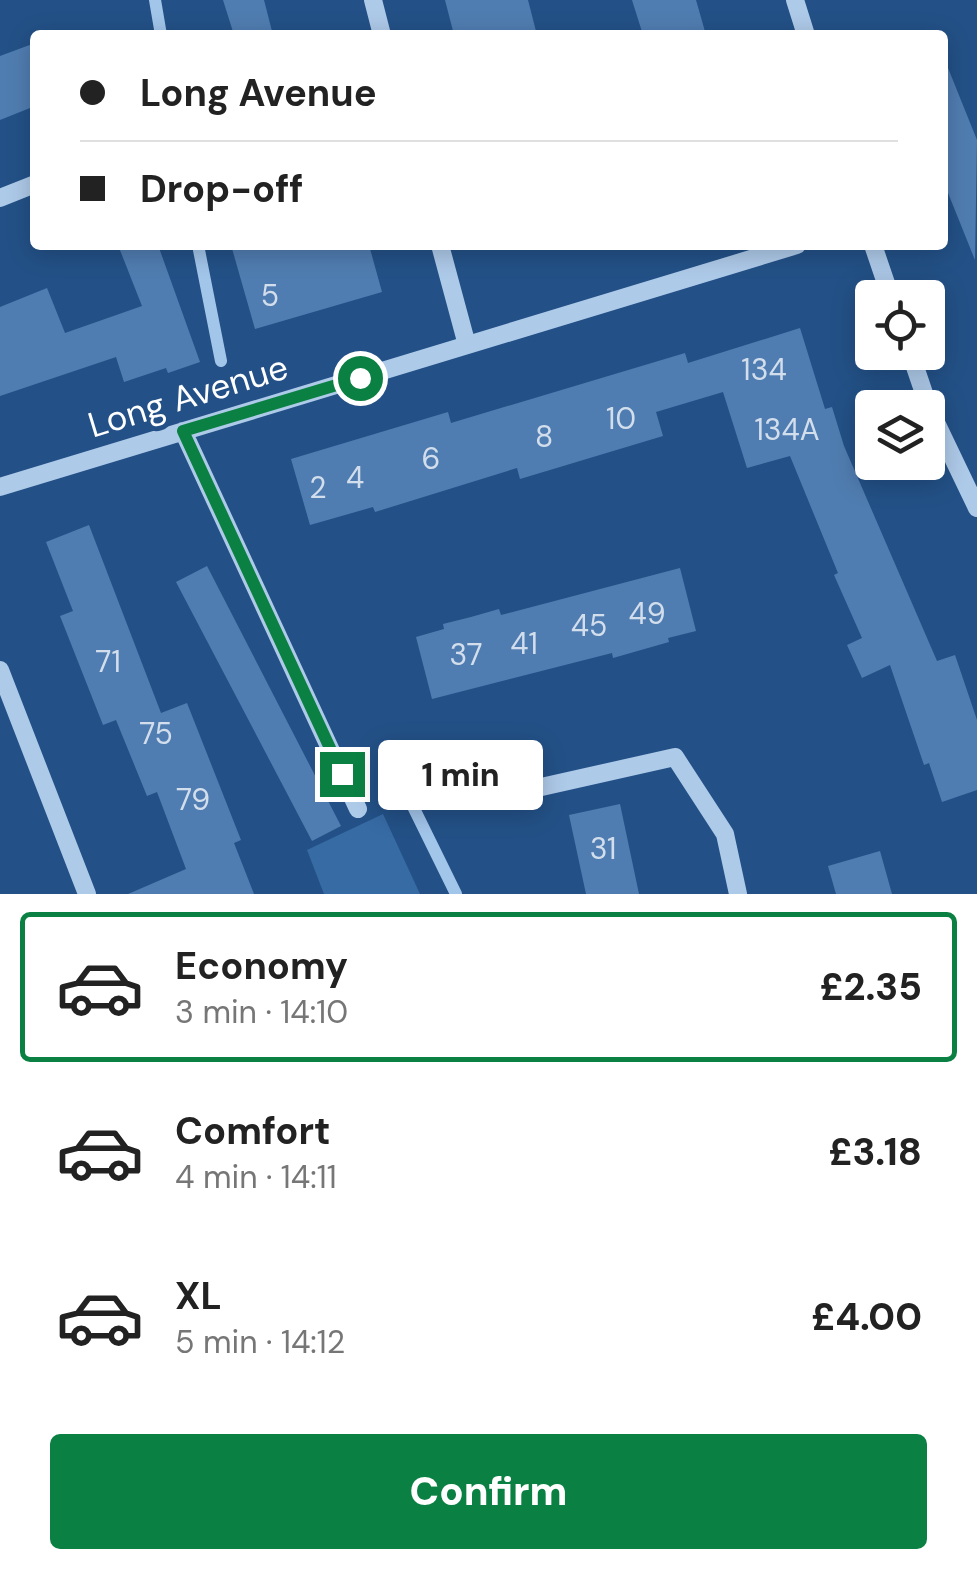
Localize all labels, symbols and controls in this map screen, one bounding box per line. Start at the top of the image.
text: Long Avenue [140,68,377,118]
text: Drop-off [140,164,303,214]
house number: 5 [261,276,279,315]
map controls [855,280,945,480]
button: locate [855,280,945,370]
street label: Long Avenue [83,344,293,448]
house number: 134 [741,350,787,389]
route start [338,356,383,401]
button: layers [855,390,945,480]
house number: 10 [606,399,636,438]
house number: 134A [754,410,820,449]
house number: 8 [535,417,553,456]
house number: 6 [422,439,440,478]
house number: 4 [346,458,364,497]
house number: 2 [309,468,327,507]
house number: 49 [628,594,666,633]
house number: 45 [571,606,607,645]
house number: 41 [510,624,538,663]
house number: 37 [449,635,483,674]
house number: 71 [95,642,121,681]
house number: 75 [139,714,173,753]
callout: 1 min [377,739,542,809]
route end [320,752,365,797]
text: 1 min [421,754,500,796]
house number: 79 [176,780,210,819]
house number: 31 [590,829,616,868]
text: Economy [175,941,348,991]
icon: car [55,942,145,1032]
text: £2.35 [820,962,922,1012]
text: 3 min · 14:10 [175,991,348,1033]
text: Comfort [175,1106,331,1156]
icon: car [55,1107,145,1197]
text: £3.18 [828,1127,922,1177]
text: 4 min · 14:11 [175,1156,337,1198]
text: XL [175,1271,222,1321]
icon: car [55,1272,145,1362]
text: £4.00 [811,1292,922,1342]
text: 5 min · 14:12 [175,1321,345,1363]
button: Confirm [50,1434,927,1549]

